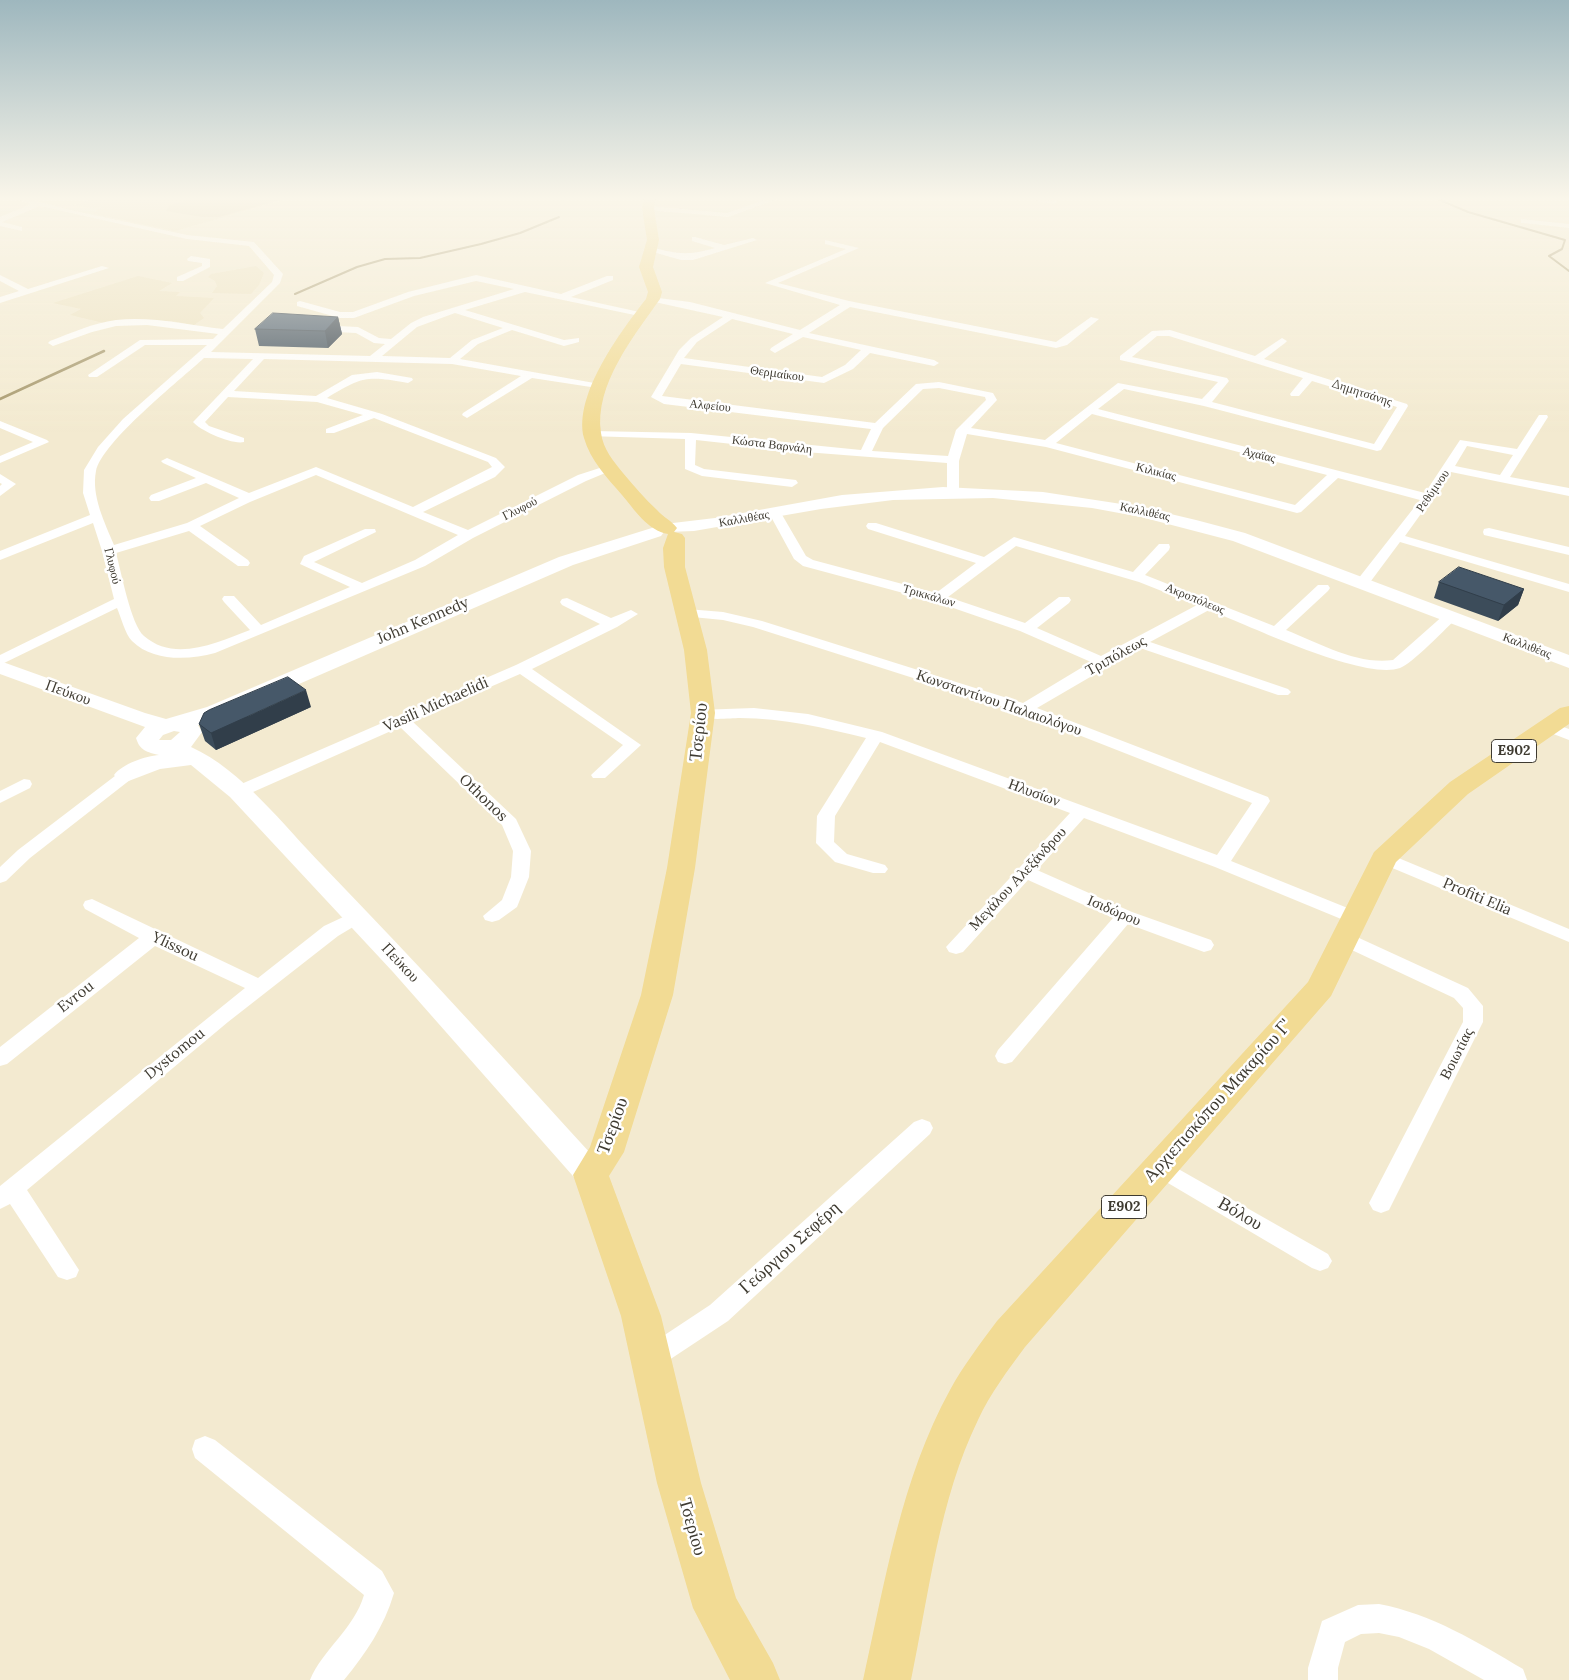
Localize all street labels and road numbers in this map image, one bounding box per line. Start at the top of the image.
street label: Θερμαίκου [749,363,805,385]
street label: Δημητσάνης [1330,377,1394,409]
street label: Αλφείου [689,397,731,415]
street label: Κώστα Βαρνάλη [731,433,813,457]
street label: Αχαϊας [1241,444,1277,466]
street label: Κιλικίας [1134,460,1178,484]
street label: Ρεθύμνου [1413,467,1453,515]
street label: Γλυφού [500,494,540,524]
street label: Καλλιθέας [1119,500,1171,524]
street label: Καλλιθέας [718,507,770,531]
street label: Γλυφού [101,546,123,586]
street label: Ακροπόλεως [1163,580,1227,618]
street label: Τρικκάλων [901,582,957,610]
street label: John Kennedy [375,594,471,648]
street label: Καλλιθέας [1501,630,1553,662]
street label: Τριπόλεως [1083,632,1149,680]
street label: Κωνσταντίνου Παλαιολόγου [914,666,1084,740]
street label: Vasili Michaelidi [381,674,491,736]
street label: Πεύκου [43,676,93,710]
street label: Τσερίου [685,702,713,762]
road number: E902 [1492,739,1536,762]
street label: Othonos [455,771,511,825]
street label: Ηλυσίων [1006,775,1062,811]
street label: Μεγάλου Αλεξάνδρου [965,824,1071,934]
street label: Profiti Elia [1440,874,1514,920]
street label: Ισιδώρου [1084,892,1144,930]
street label: Ylissou [149,928,201,966]
street label: Πεύκου [377,940,423,986]
street label: Evrou [54,977,98,1017]
street label: Αρχιεπισκόπου Μακαρίου Γ' [1139,1015,1297,1187]
street label: Dystomou [141,1024,209,1084]
street label: Βοιωτίας [1436,1025,1478,1083]
street label: Τσερίου [593,1095,633,1157]
street label: Βόλου [1214,1193,1266,1235]
road number: E902 [1102,1196,1146,1218]
street label: Γεώργιου Σεφέρη [735,1197,845,1299]
street label: Τσερίου [674,1496,710,1558]

